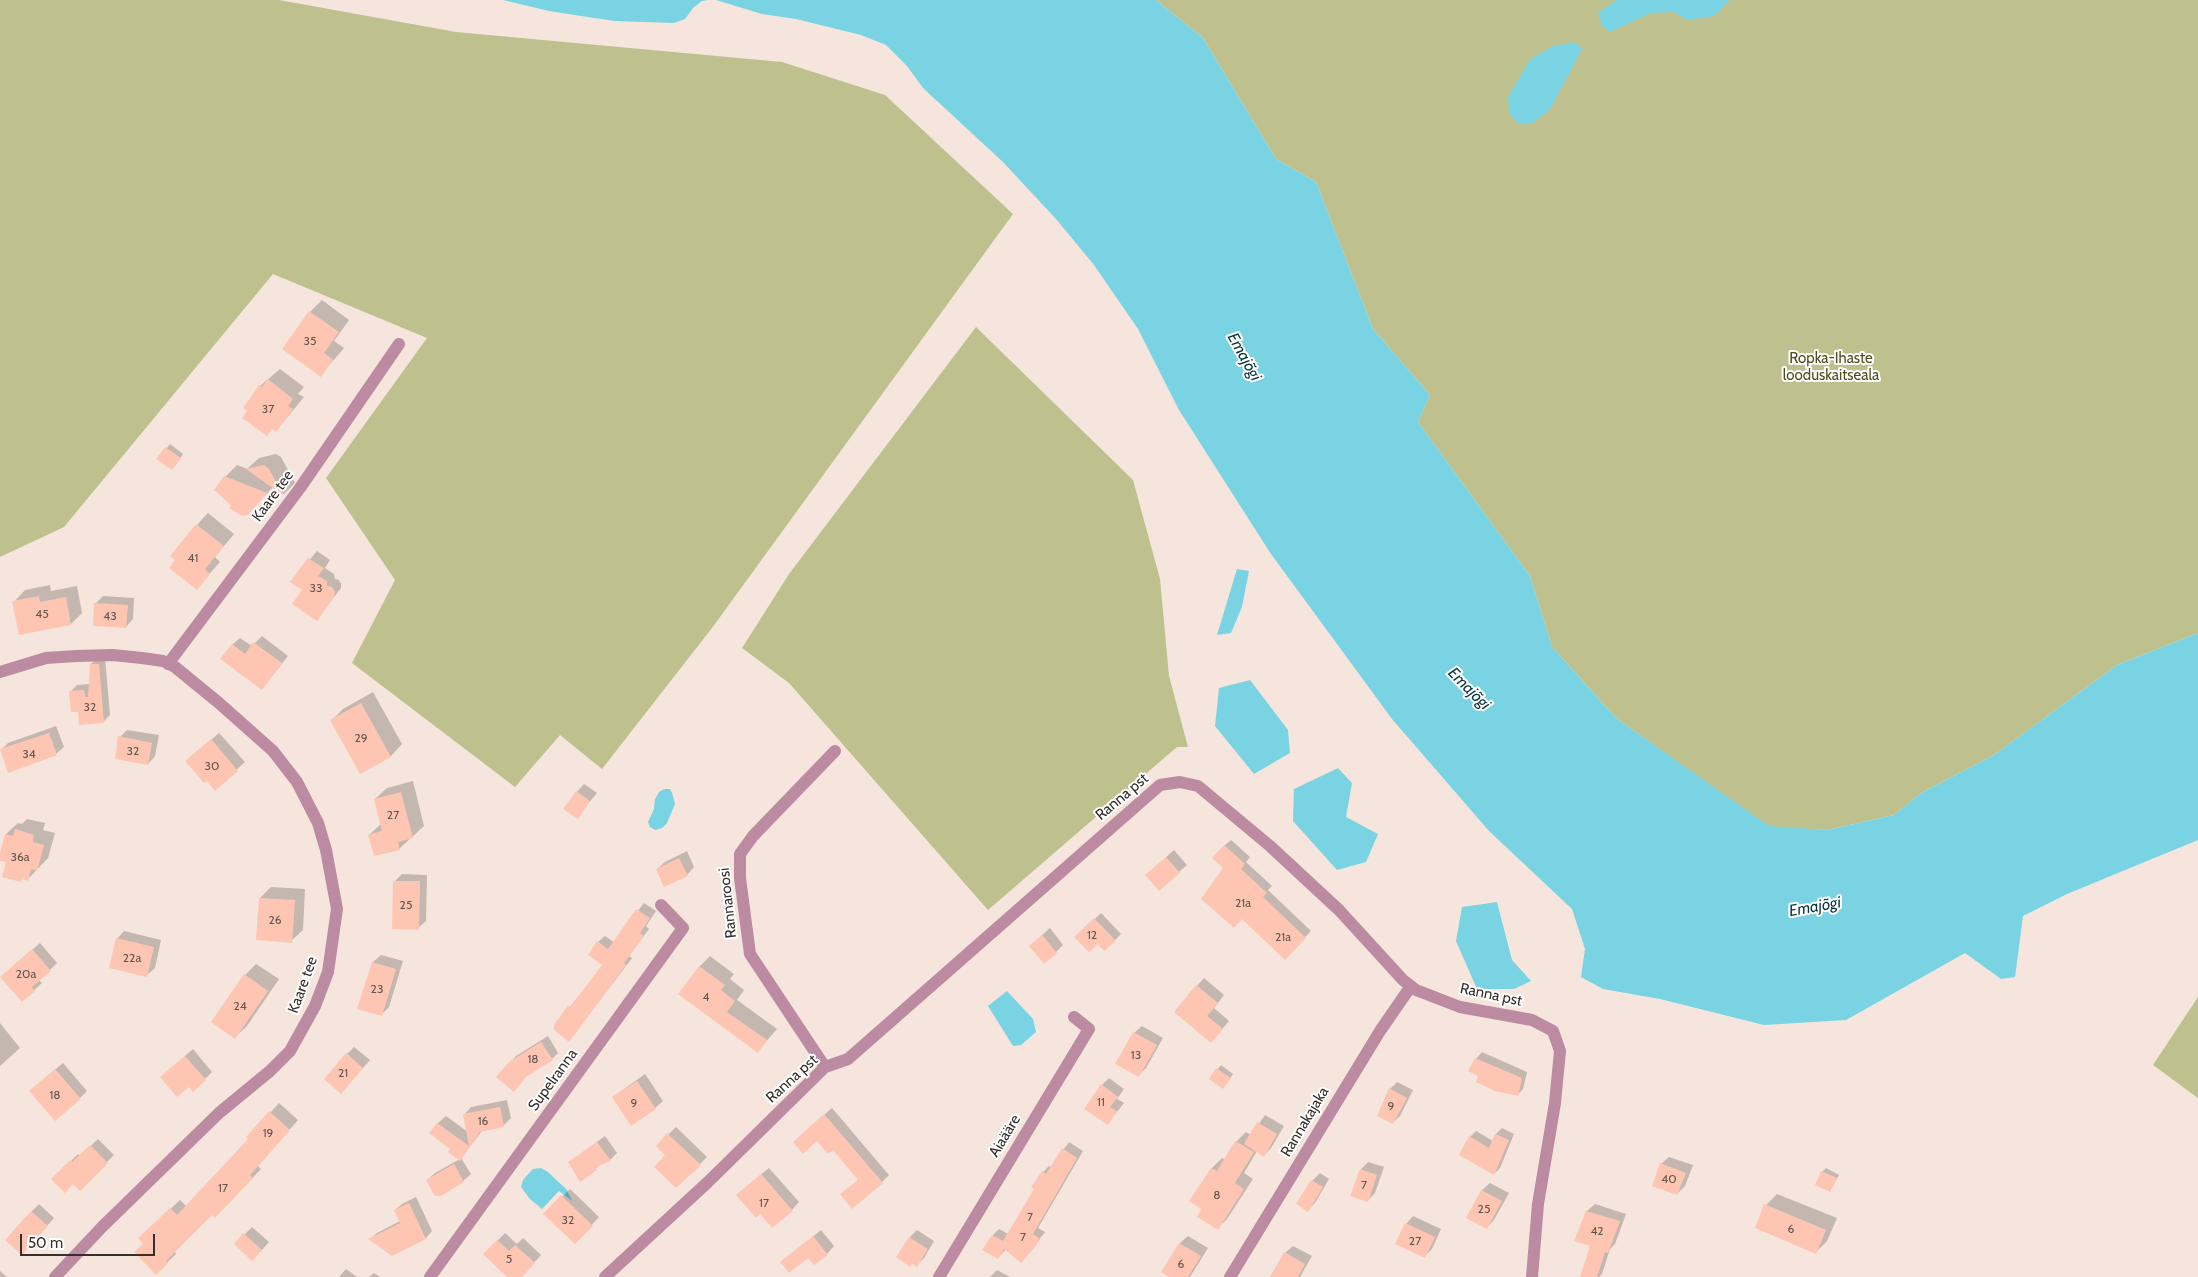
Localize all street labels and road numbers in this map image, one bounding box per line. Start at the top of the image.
street label: Kaare tee [248,467,298,525]
street label: Ranna pst [1092,770,1152,824]
street label: Rannaroosi [715,867,741,939]
street label: Kaare tee [284,954,322,1016]
street label: Ranna pst [1458,980,1524,1010]
street label: Supelranna [525,1046,581,1114]
street label: Ranna pst [763,1051,821,1107]
street label: Rannakajaka [1277,1084,1333,1160]
street label: Aiaääre [985,1112,1025,1160]

